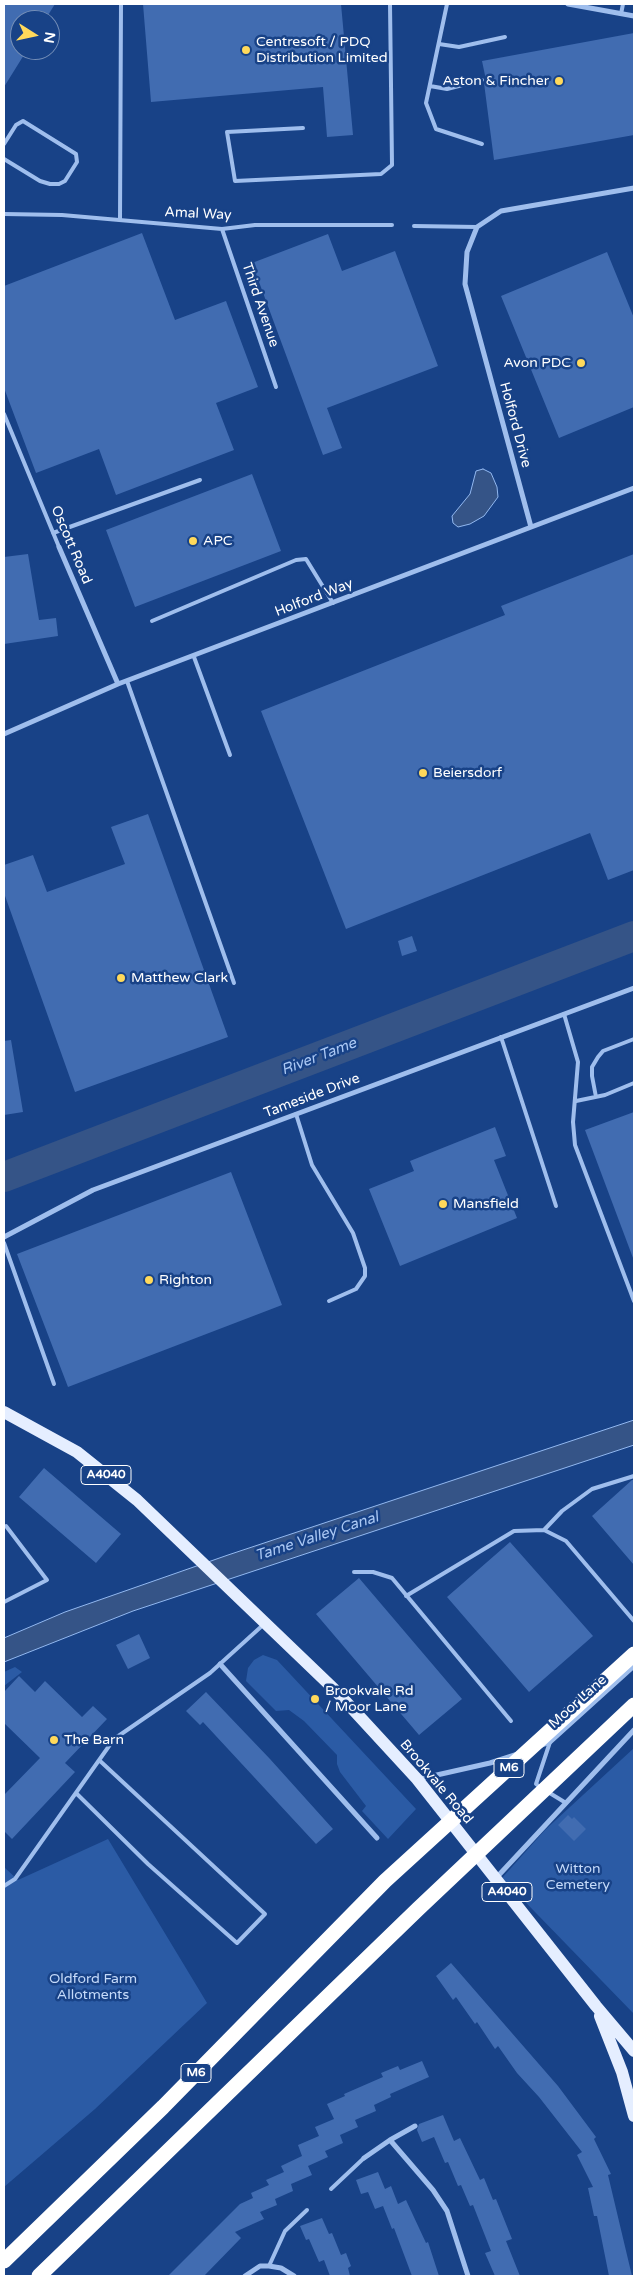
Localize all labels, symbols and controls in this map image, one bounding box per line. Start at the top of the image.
north arrow [10,10,60,60]
text: N [40,31,59,45]
place label: Centresoft / PDQ Distribution Limited [256,34,387,66]
marker: Centresoft / PDQ Distribution Limited [240,44,252,56]
place label: Aston & Fincher [442,73,549,89]
marker: Aston & Fincher [553,75,565,87]
street label: Amal Way [164,204,232,224]
street label: Third Avenue [238,261,282,349]
place label: Avon PDC [503,355,571,371]
marker: Avon PDC [575,357,587,369]
street label: Holford Drive [496,380,534,470]
street label: Oscott Road [47,503,95,587]
place label: APC [203,533,233,549]
marker: APC [187,535,199,547]
street label: Holford Way [273,575,355,621]
place label: Beiersdorf [433,765,502,781]
marker: Beiersdorf [417,767,429,779]
place label: Matthew Clark [131,970,228,986]
marker: Matthew Clark [115,972,127,984]
water label: River Tame [279,1034,359,1080]
street label: Tameside Drive [262,1070,362,1122]
place label: Mansfield [453,1196,519,1212]
marker: Mansfield [437,1198,449,1210]
place label: Righton [159,1272,212,1288]
marker: Righton [143,1274,155,1286]
road number: A4040 [81,1466,131,1484]
water label: Tame Valley Canal [253,1509,381,1565]
street label: Moor Lane [546,1672,610,1732]
place label: Brookvale Rd / Moor Lane [325,1683,413,1715]
marker: Brookvale Rd / Moor Lane [309,1693,321,1705]
place label: The Barn [64,1732,124,1748]
marker: The Barn [48,1734,60,1746]
street label: Brookvale Road [396,1736,476,1828]
road number: M6 [494,1759,524,1778]
park label: Witton Cemetery [546,1861,610,1894]
road number: A4040 [482,1882,532,1901]
park label: Oldford Farm Allotments [49,1971,137,2004]
road number: M6 [181,2064,211,2082]

